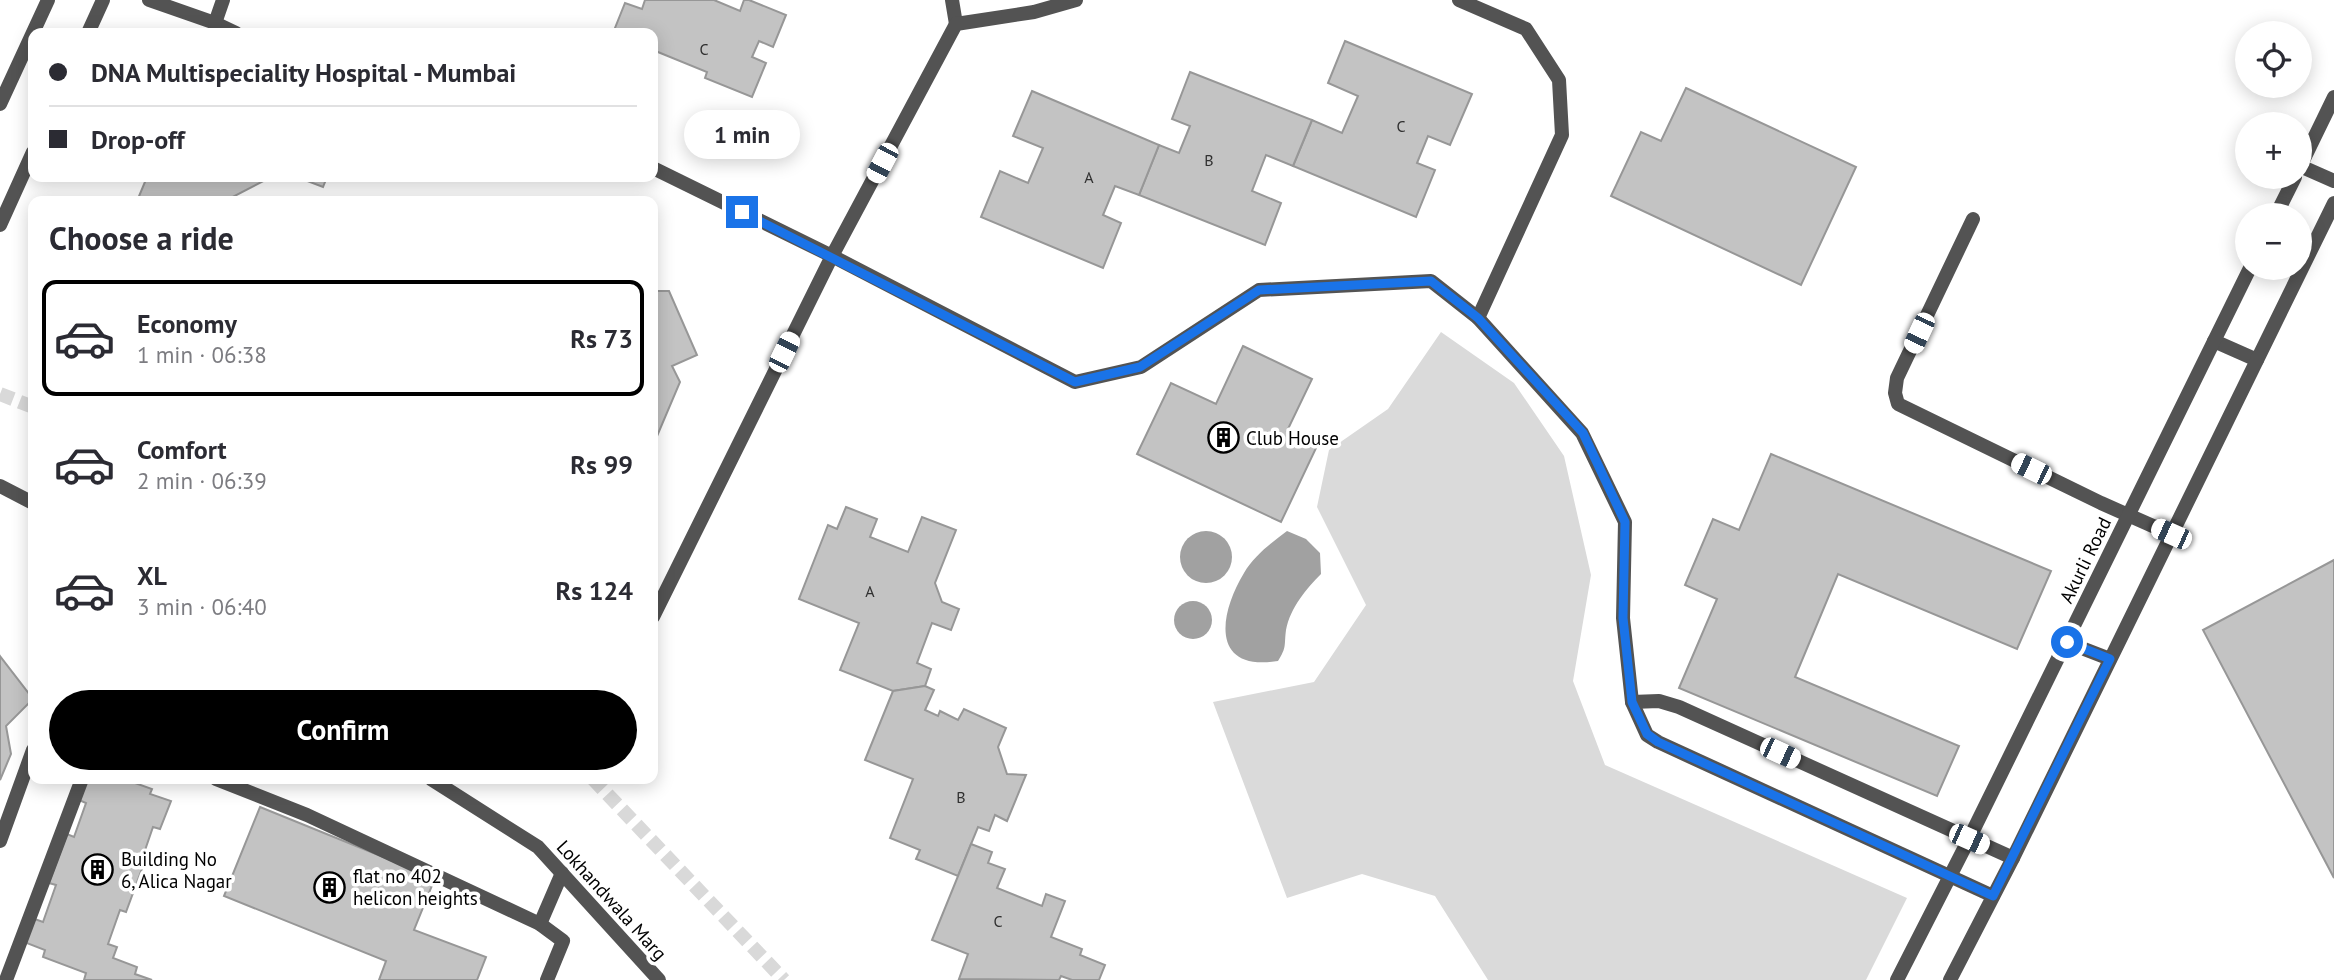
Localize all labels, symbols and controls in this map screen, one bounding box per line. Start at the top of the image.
map controls [2235,21,2312,280]
button: locate [2235,21,2312,98]
house number: C [699,39,709,59]
text: DNA Multispeciality Hospital - Mumbai [91,56,516,89]
callout: 1 min [684,110,800,160]
button: + [2235,112,2312,189]
house number: C [1396,116,1406,136]
text: 1 min [714,120,770,149]
text: Drop-off [91,123,185,156]
car [863,140,902,186]
house number: B [1204,150,1214,170]
house number: A [1084,167,1094,187]
route end [726,196,758,228]
button: − [2235,203,2312,280]
text: Choose a ride [49,217,234,259]
icon: car [53,307,116,370]
text: Economy [137,307,237,340]
car [1901,310,1938,356]
text: Rs 73 [570,322,633,355]
car [766,329,803,375]
text: 1 min · 06:38 [137,340,267,369]
building icon: Club House [1206,421,1240,455]
place label: Club House [1246,426,1339,450]
icon: car [53,433,116,496]
text: Comfort [137,433,227,466]
text: Rs 99 [570,448,633,481]
car [2008,450,2055,488]
text: 2 min · 06:39 [137,466,267,495]
street label: Akurli Road [2054,513,2116,607]
car [2148,516,2195,552]
icon: car [53,559,116,622]
text: XL [137,559,167,592]
text: Rs 124 [556,574,633,607]
house number: A [865,581,875,601]
text: 3 min · 06:40 [137,592,267,621]
route start [2051,626,2083,658]
button: Confirm [49,690,637,770]
car [1757,735,1804,771]
house number: B [956,787,966,807]
car [1946,821,1993,857]
street label: Lokhandwala Marg [552,835,672,965]
place label: Building No 6, Alica Nagar [121,847,232,893]
building icon: Building No 6, Alica Nagar [81,853,115,887]
place label: flat no 402 helicon heights [353,864,478,910]
building icon: flat no 402 helicon heights [313,870,347,904]
house number: C [993,911,1003,931]

